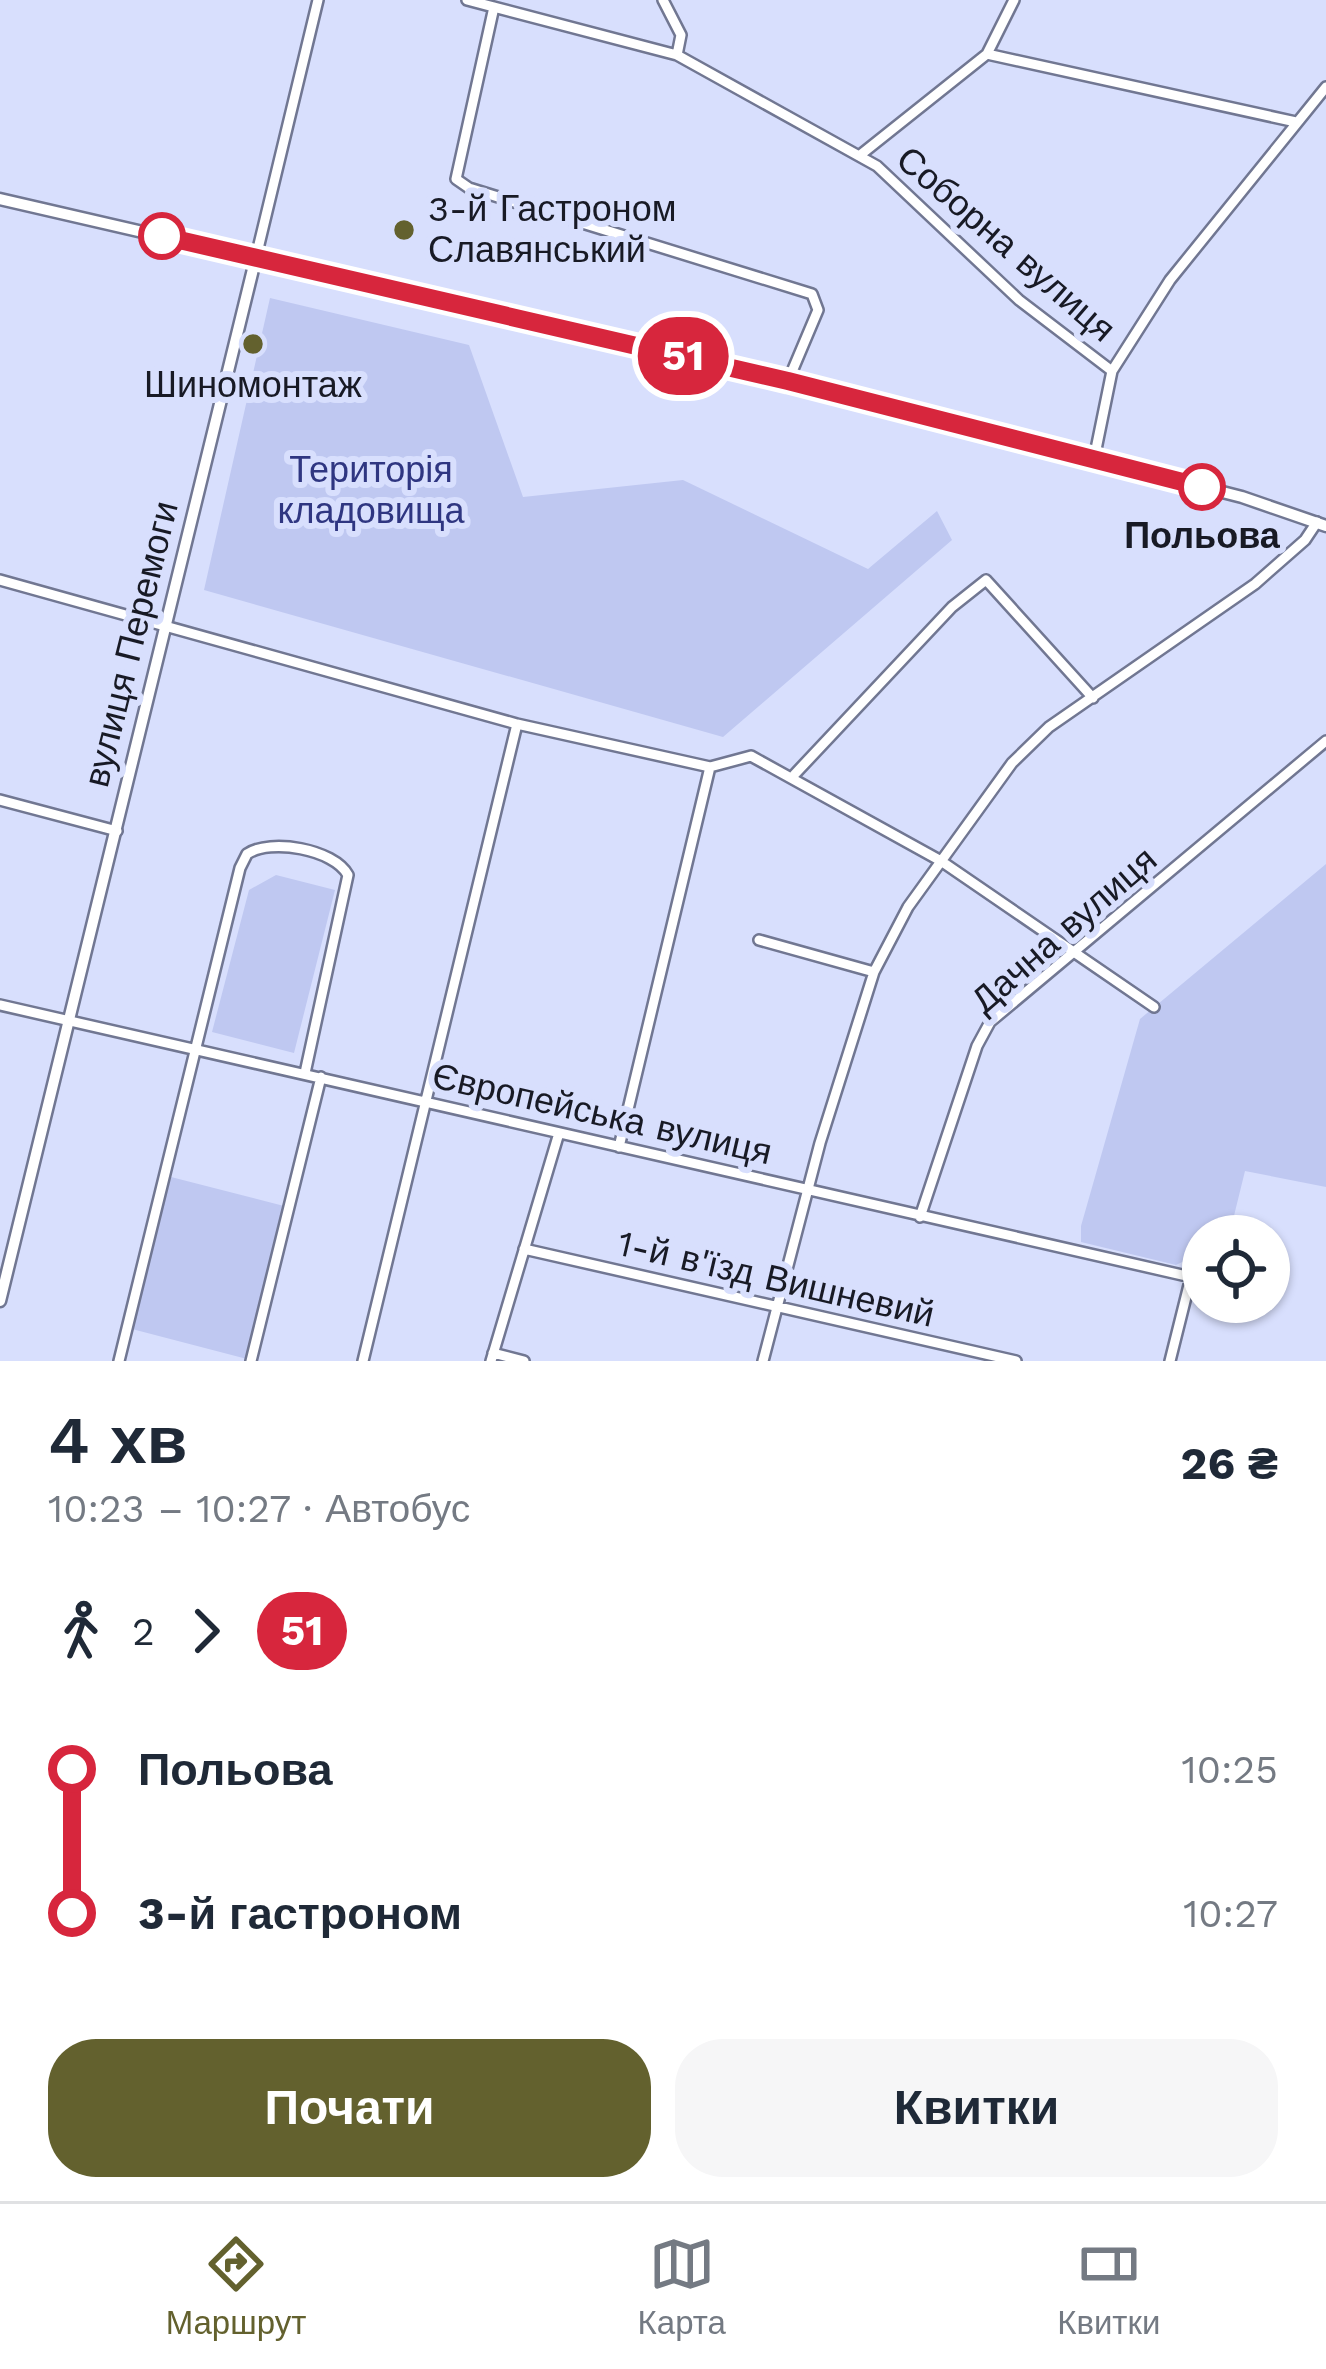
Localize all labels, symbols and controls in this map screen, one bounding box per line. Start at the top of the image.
street label: Соборна вулиця [888,138,1124,350]
place label: 3-й Гастроном Славянський [428,188,676,271]
unlabelled marker [140,214,184,258]
marker: 3-й Гастроном Славянський [391,217,417,243]
line badge: 51 [629,317,737,395]
marker: Шиномонтаж [240,331,266,357]
text: 51 [662,331,704,380]
place label: Шиномонтаж [144,364,362,406]
park label: Територія кладовища [277,449,466,532]
marker: Польова [1180,465,1224,509]
street label: вулиця Перемоги [75,497,187,791]
place label: Польова [1124,515,1281,557]
street label: Дачна вулиця [963,838,1165,1022]
street label: Європейська вулиця [428,1055,776,1173]
map controls [1182,1215,1290,1323]
button: locate [1182,1215,1290,1323]
street label: 1-й в'їзд Вишневий [614,1222,938,1336]
text: 4 хв [48,1402,187,1479]
text: 26 ₴ [1181,1437,1278,1490]
text: 10:23 – 10:27 · Автобус [48,1486,470,1531]
icon: walk [48,1598,114,1664]
icon: forward [173,1598,239,1664]
text: 51 [281,1606,323,1655]
text: 2 [132,1609,155,1654]
text: Польова [138,1743,333,1796]
text: 10:25 [1182,1747,1278,1792]
text: 3-й гастроном [138,1887,462,1940]
text: 10:27 [1183,1891,1278,1936]
button: Почати [48,2039,651,2177]
button: Квитки [675,2039,1278,2177]
tab: Маршрут [166,2231,306,2342]
tab: Карта [638,2231,726,2342]
tab: Квитки [1057,2231,1160,2342]

